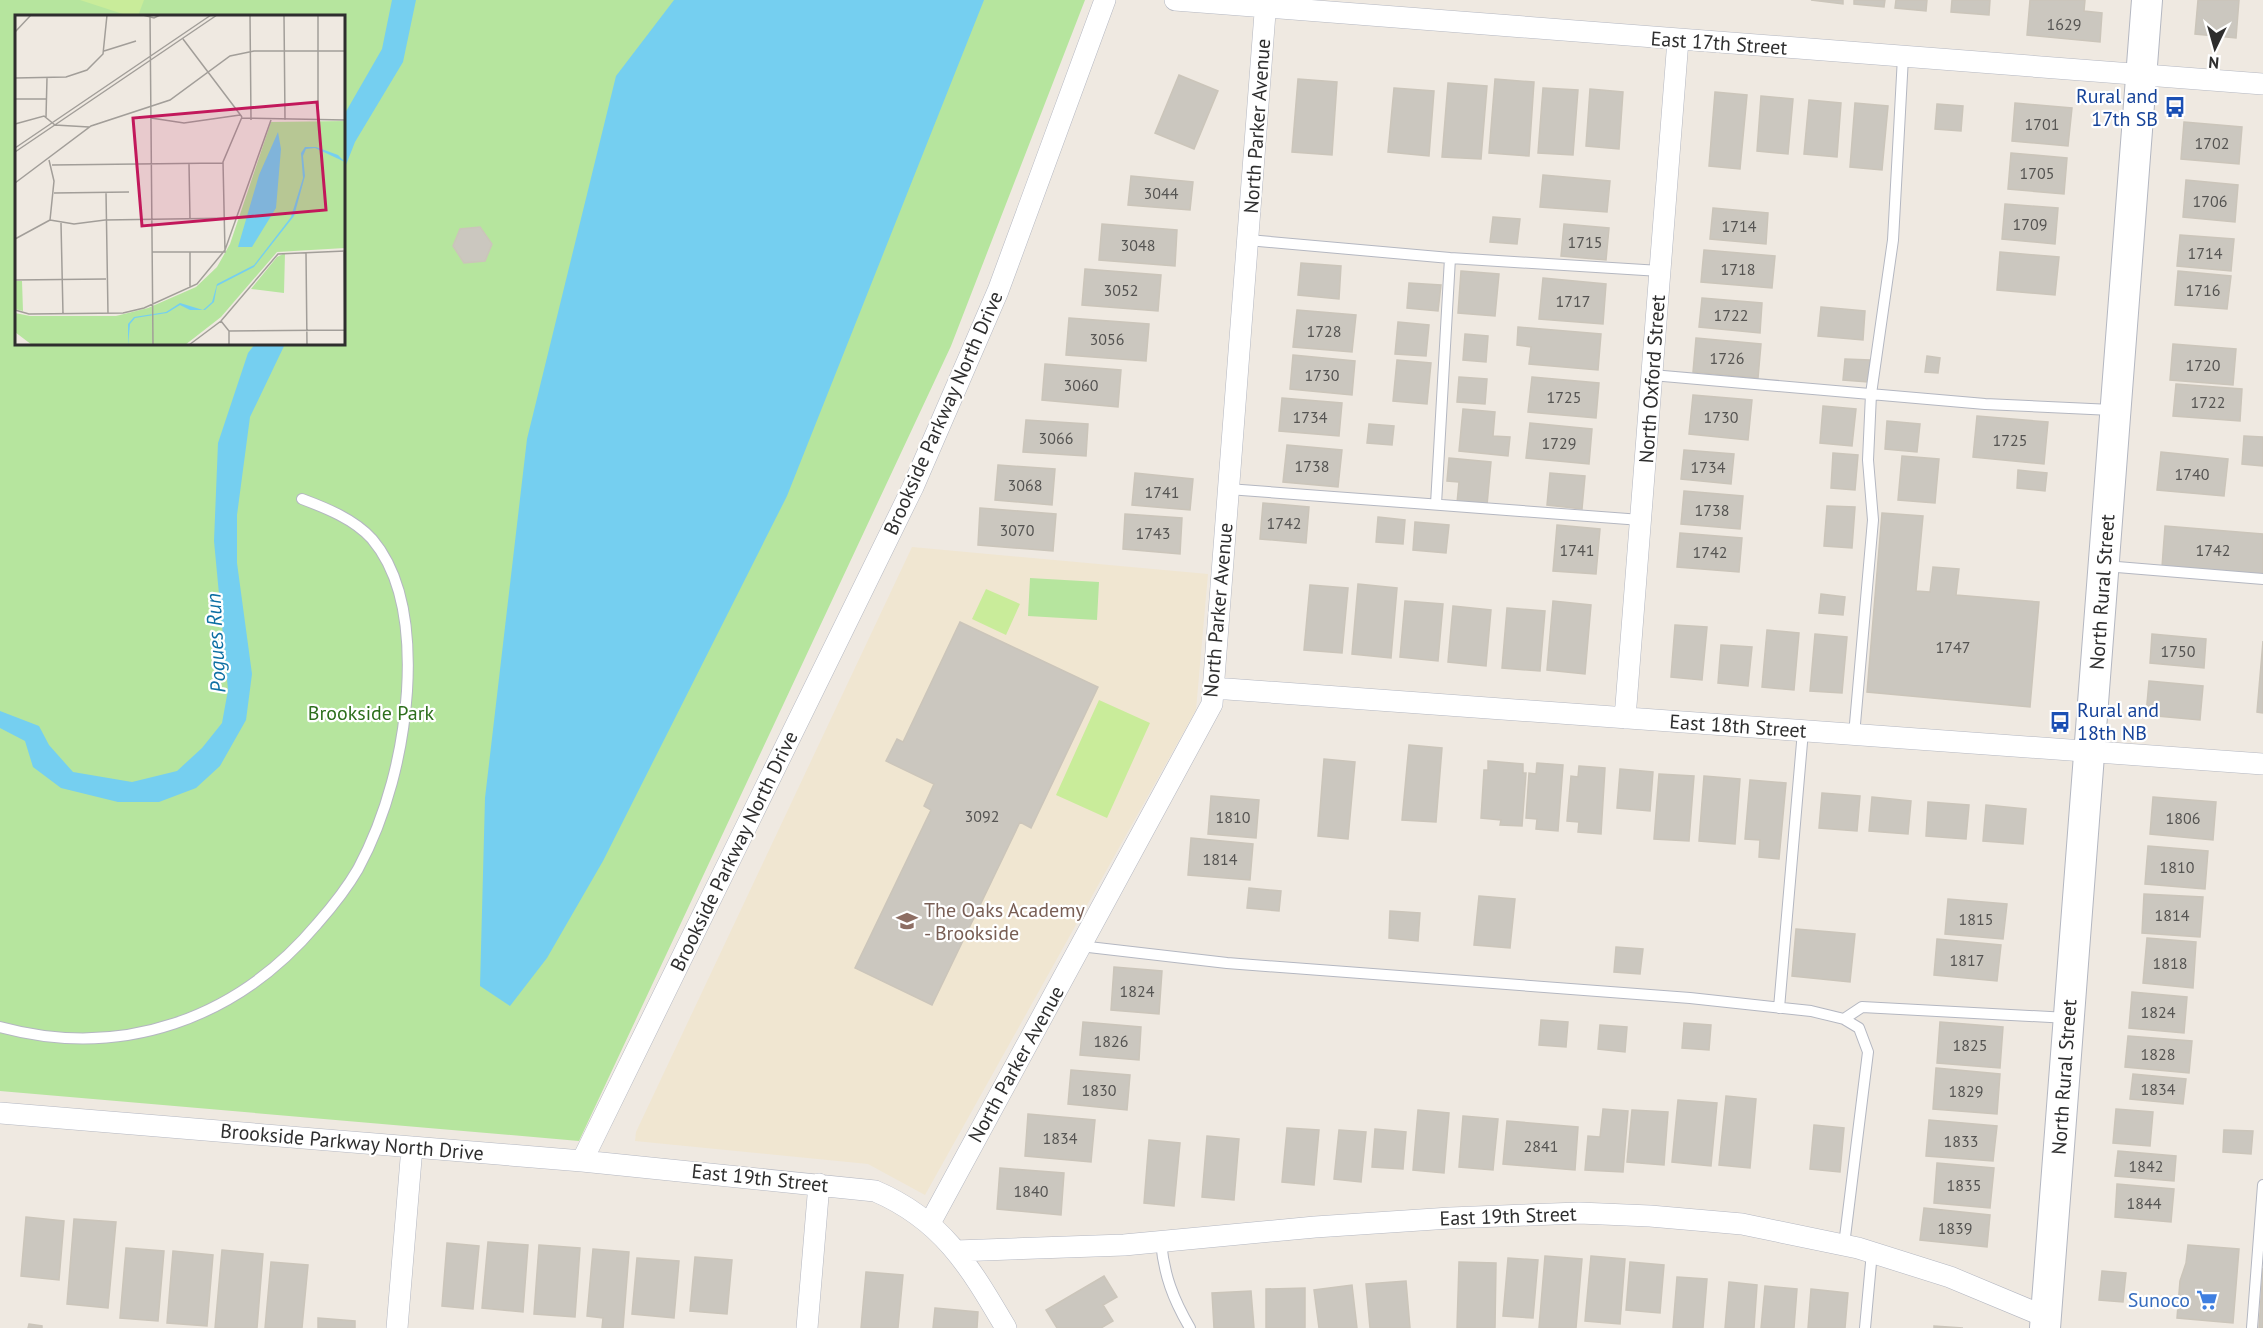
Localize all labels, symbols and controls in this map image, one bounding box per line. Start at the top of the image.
house number: 1629 [2047,14,2081,34]
inset map [15,15,345,345]
north arrow [2185,18,2245,78]
street label: East 17th Street [1650,25,1788,61]
street label: North Parker Avenue [1238,38,1276,214]
text: N [2208,53,2220,73]
place label: Rural and 17th SB [2076,83,2158,132]
bus stop icon: Rural and 17th SB [2163,95,2187,119]
house number: 1701 [2025,114,2059,134]
house number: 1702 [2195,133,2229,153]
house number: 1705 [2020,163,2054,183]
house number: 3044 [1144,183,1179,203]
house number: 1706 [2193,191,2227,211]
house number: 1709 [2013,214,2047,234]
house number: 1714 [1722,216,1757,236]
house number: 1715 [1568,232,1602,252]
house number: 3048 [1121,235,1155,255]
house number: 1714 [2188,243,2223,263]
house number: 1718 [1721,259,1755,279]
house number: 3052 [1104,280,1138,300]
house number: 1716 [2186,280,2220,300]
street label: Brookside Parkway North Drive [877,287,1009,539]
house number: 1717 [1556,291,1590,311]
street label: North Oxford Street [1633,294,1671,464]
house number: 1722 [1714,305,1748,325]
house number: 1728 [1307,321,1341,341]
house number: 3056 [1090,329,1124,349]
house number: 1726 [1710,348,1744,368]
house number: 1720 [2186,355,2221,375]
house number: 1730 [1305,365,1340,385]
house number: 3060 [1064,375,1099,395]
house number: 1725 [1547,387,1581,407]
house number: 1722 [2191,392,2225,412]
house number: 1734 [1293,407,1328,427]
house number: 1730 [1704,407,1739,427]
house number: 3066 [1039,428,1073,448]
house number: 1725 [1993,430,2027,450]
house number: 1729 [1542,433,1576,453]
house number: 1738 [1295,456,1329,476]
house number: 1734 [1691,457,1726,477]
house number: 1740 [2175,464,2210,484]
house number: 3068 [1008,475,1042,495]
house number: 1741 [1145,482,1179,502]
house number: 1738 [1695,500,1729,520]
house number: 1742 [1267,513,1301,533]
street label: North Rural Street [2084,513,2120,671]
house number: 3070 [1000,520,1035,540]
street label: North Parker Avenue [1197,522,1239,698]
house number: 1743 [1136,523,1170,543]
house number: 1741 [1560,540,1594,560]
house number: 1742 [2196,540,2230,560]
house number: 1742 [1693,542,1727,562]
water label: Pogues Run [199,592,232,694]
house number: 1747 [1936,637,1970,657]
house number: 1750 [2161,641,2196,661]
place label: Rural and 18th NB [2077,697,2159,746]
park label: Brookside Park [308,700,435,726]
street label: East 18th Street [1669,708,1808,744]
bus stop icon: Rural and 18th NB [2048,710,2072,734]
street label: Brookside Parkway North Drive [664,727,804,975]
house number: 3092 [965,806,999,826]
house number: 1810 [1216,807,1251,827]
house number: 1806 [2166,808,2200,828]
house number: 1814 [1203,849,1238,869]
house number: 1810 [2160,857,2195,877]
place label: The Oaks Academy - Brookside [924,897,1085,946]
house number: 1814 [2155,905,2190,925]
school or university icon: The Oaks Academy - Brookside [895,909,919,933]
house number: 1815 [1959,909,1993,929]
house number: 1817 [1950,950,1984,970]
house number: 1818 [2153,953,2187,973]
street label: North Parker Avenue [962,981,1070,1147]
house number: 1824 [1120,981,1155,1001]
street label: North Rural Street [2046,998,2082,1156]
house number: 1824 [2141,1002,2176,1022]
house number: 1826 [1094,1031,1128,1051]
house number: 1825 [1953,1035,1987,1055]
house number: 1828 [2141,1044,2175,1064]
house number: 1834 [2141,1079,2176,1099]
house number: 1830 [1082,1080,1117,1100]
house number: 1829 [1949,1081,1983,1101]
street label: Brookside Parkway North Drive [219,1118,485,1166]
house number: 1834 [1043,1128,1078,1148]
house number: 1833 [1944,1131,1978,1151]
house number: 2841 [1524,1136,1558,1156]
house number: 1842 [2129,1156,2163,1176]
street label: East 19th Street [690,1158,830,1198]
house number: 1835 [1947,1175,1981,1195]
house number: 1840 [1014,1181,1049,1201]
house number: 1844 [2127,1193,2162,1213]
street label: East 19th Street [1439,1201,1577,1231]
house number: 1839 [1938,1218,1972,1238]
place label: Sunoco [2128,1287,2190,1313]
supermarket icon: Sunoco [2195,1288,2219,1312]

